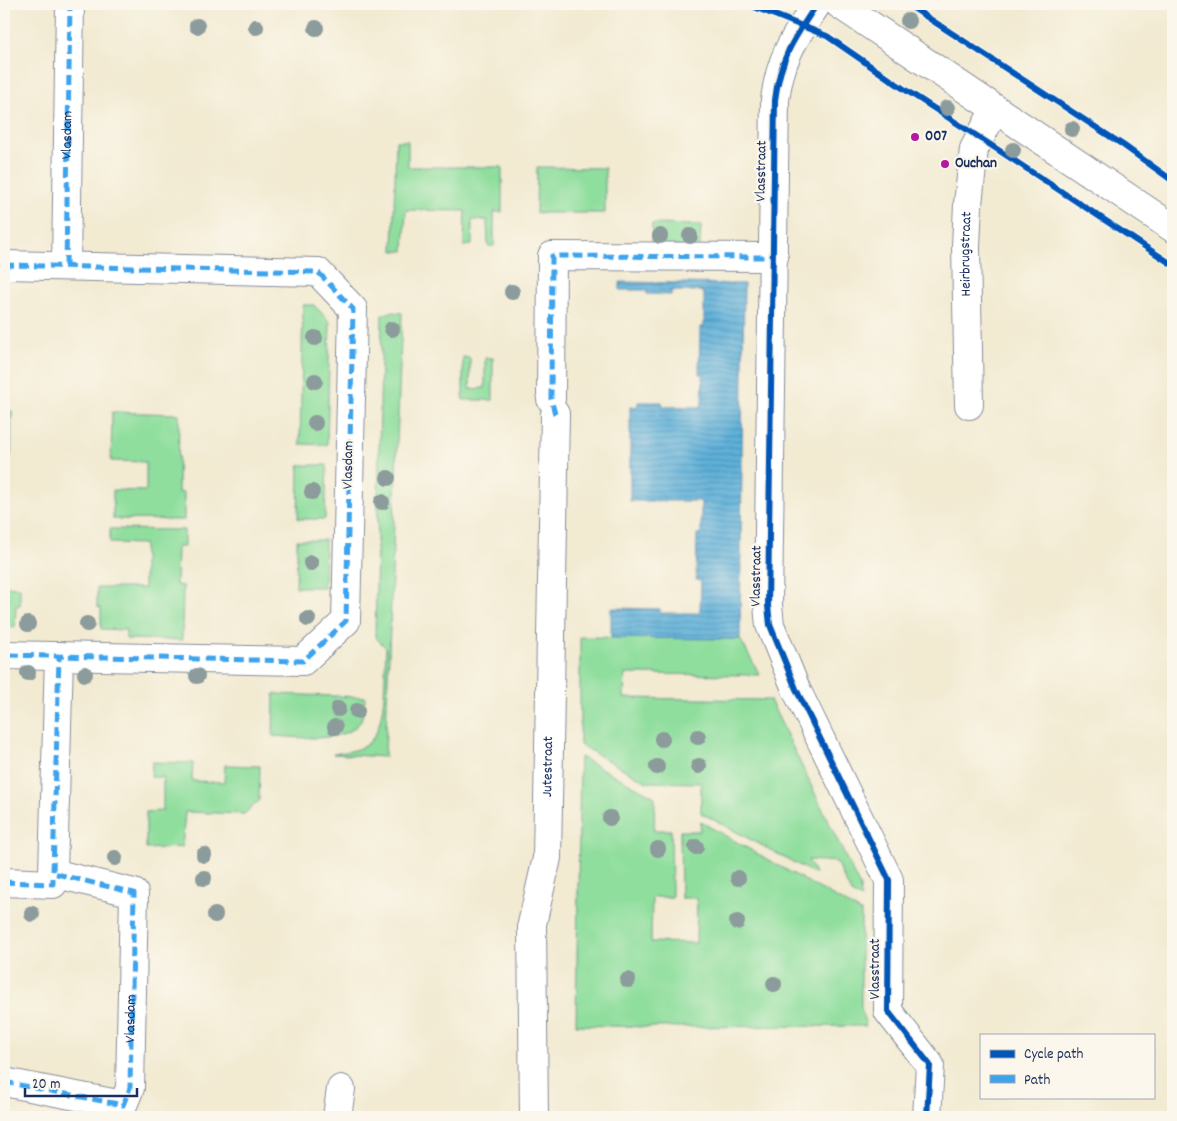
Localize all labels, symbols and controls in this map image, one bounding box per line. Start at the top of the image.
street label: Vlasdam [57,111,79,159]
place label: 007 [925,126,947,148]
marker: 007 [909,131,921,143]
street label: Vlasstraat [750,140,774,202]
place label: Ouchan [955,153,997,175]
marker: Ouchan [939,158,951,170]
street label: Heirbrugstraat [955,211,979,297]
street label: Vlasdam [338,441,360,489]
street label: Vlasstraat [745,545,769,607]
street label: Jutestraat [537,735,560,797]
street label: Vlasstraat [865,938,887,1000]
street label: Vlasdam [120,994,143,1043]
legend [980,1034,1154,1098]
text: Cycle path [1024,1044,1084,1066]
scale bar [25,1066,138,1098]
text: Path [1024,1070,1050,1092]
text: 20 m [32,1074,60,1096]

